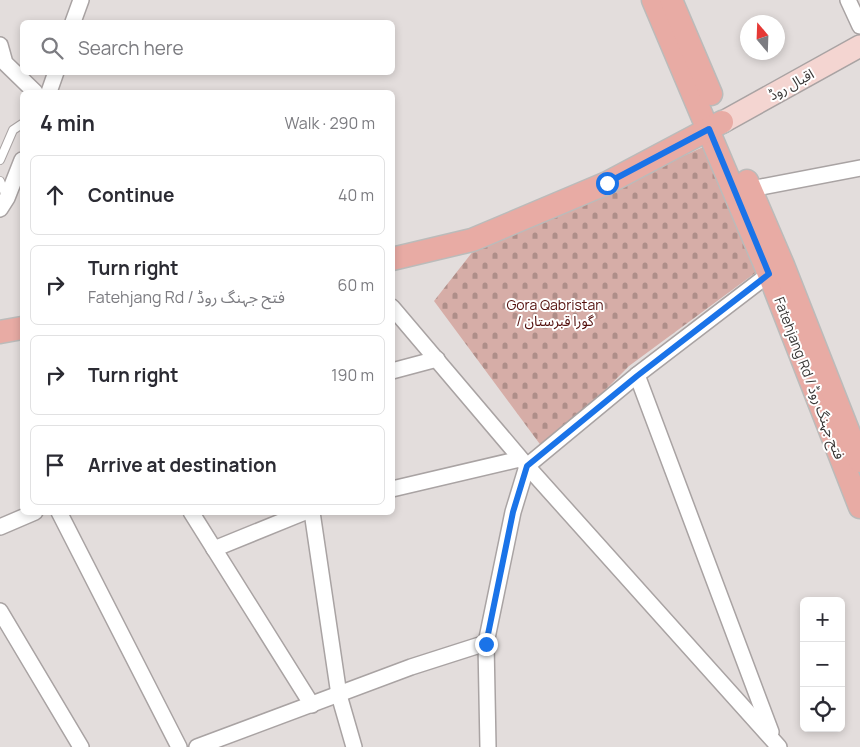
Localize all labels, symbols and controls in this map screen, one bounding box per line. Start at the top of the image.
north arrow [740,15,785,60]
search box [20,20,395,75]
icon: search [38,34,66,62]
text: Search here [78,35,184,61]
street label: اقبال روڈ [765,64,817,104]
text: 4 min [40,109,95,137]
text: Walk · 290 m [285,112,375,134]
route start [596,172,619,195]
icon: ahead [41,181,69,209]
text: Continue [88,182,174,208]
text: 40 m [338,184,374,206]
text: Turn right [88,255,178,281]
icon: right [41,271,69,299]
text: 60 m [338,274,374,296]
text: Fatehjang Rd / فتح جہنگ روڈ [88,286,285,308]
street label: Fatehjang Rd / فتح جہنگ روڈ [768,294,850,463]
park label: Gora Qabristan / گورا قبرستان [506,295,604,330]
icon: right [41,361,69,389]
text: Turn right [88,362,178,388]
text: 190 m [331,364,374,386]
icon: arrive [41,451,69,479]
text: Arrive at destination [88,452,277,478]
map controls [800,597,845,732]
button: + [800,597,845,642]
route end [475,633,498,656]
button: − [800,642,845,687]
button: locate [800,687,845,732]

